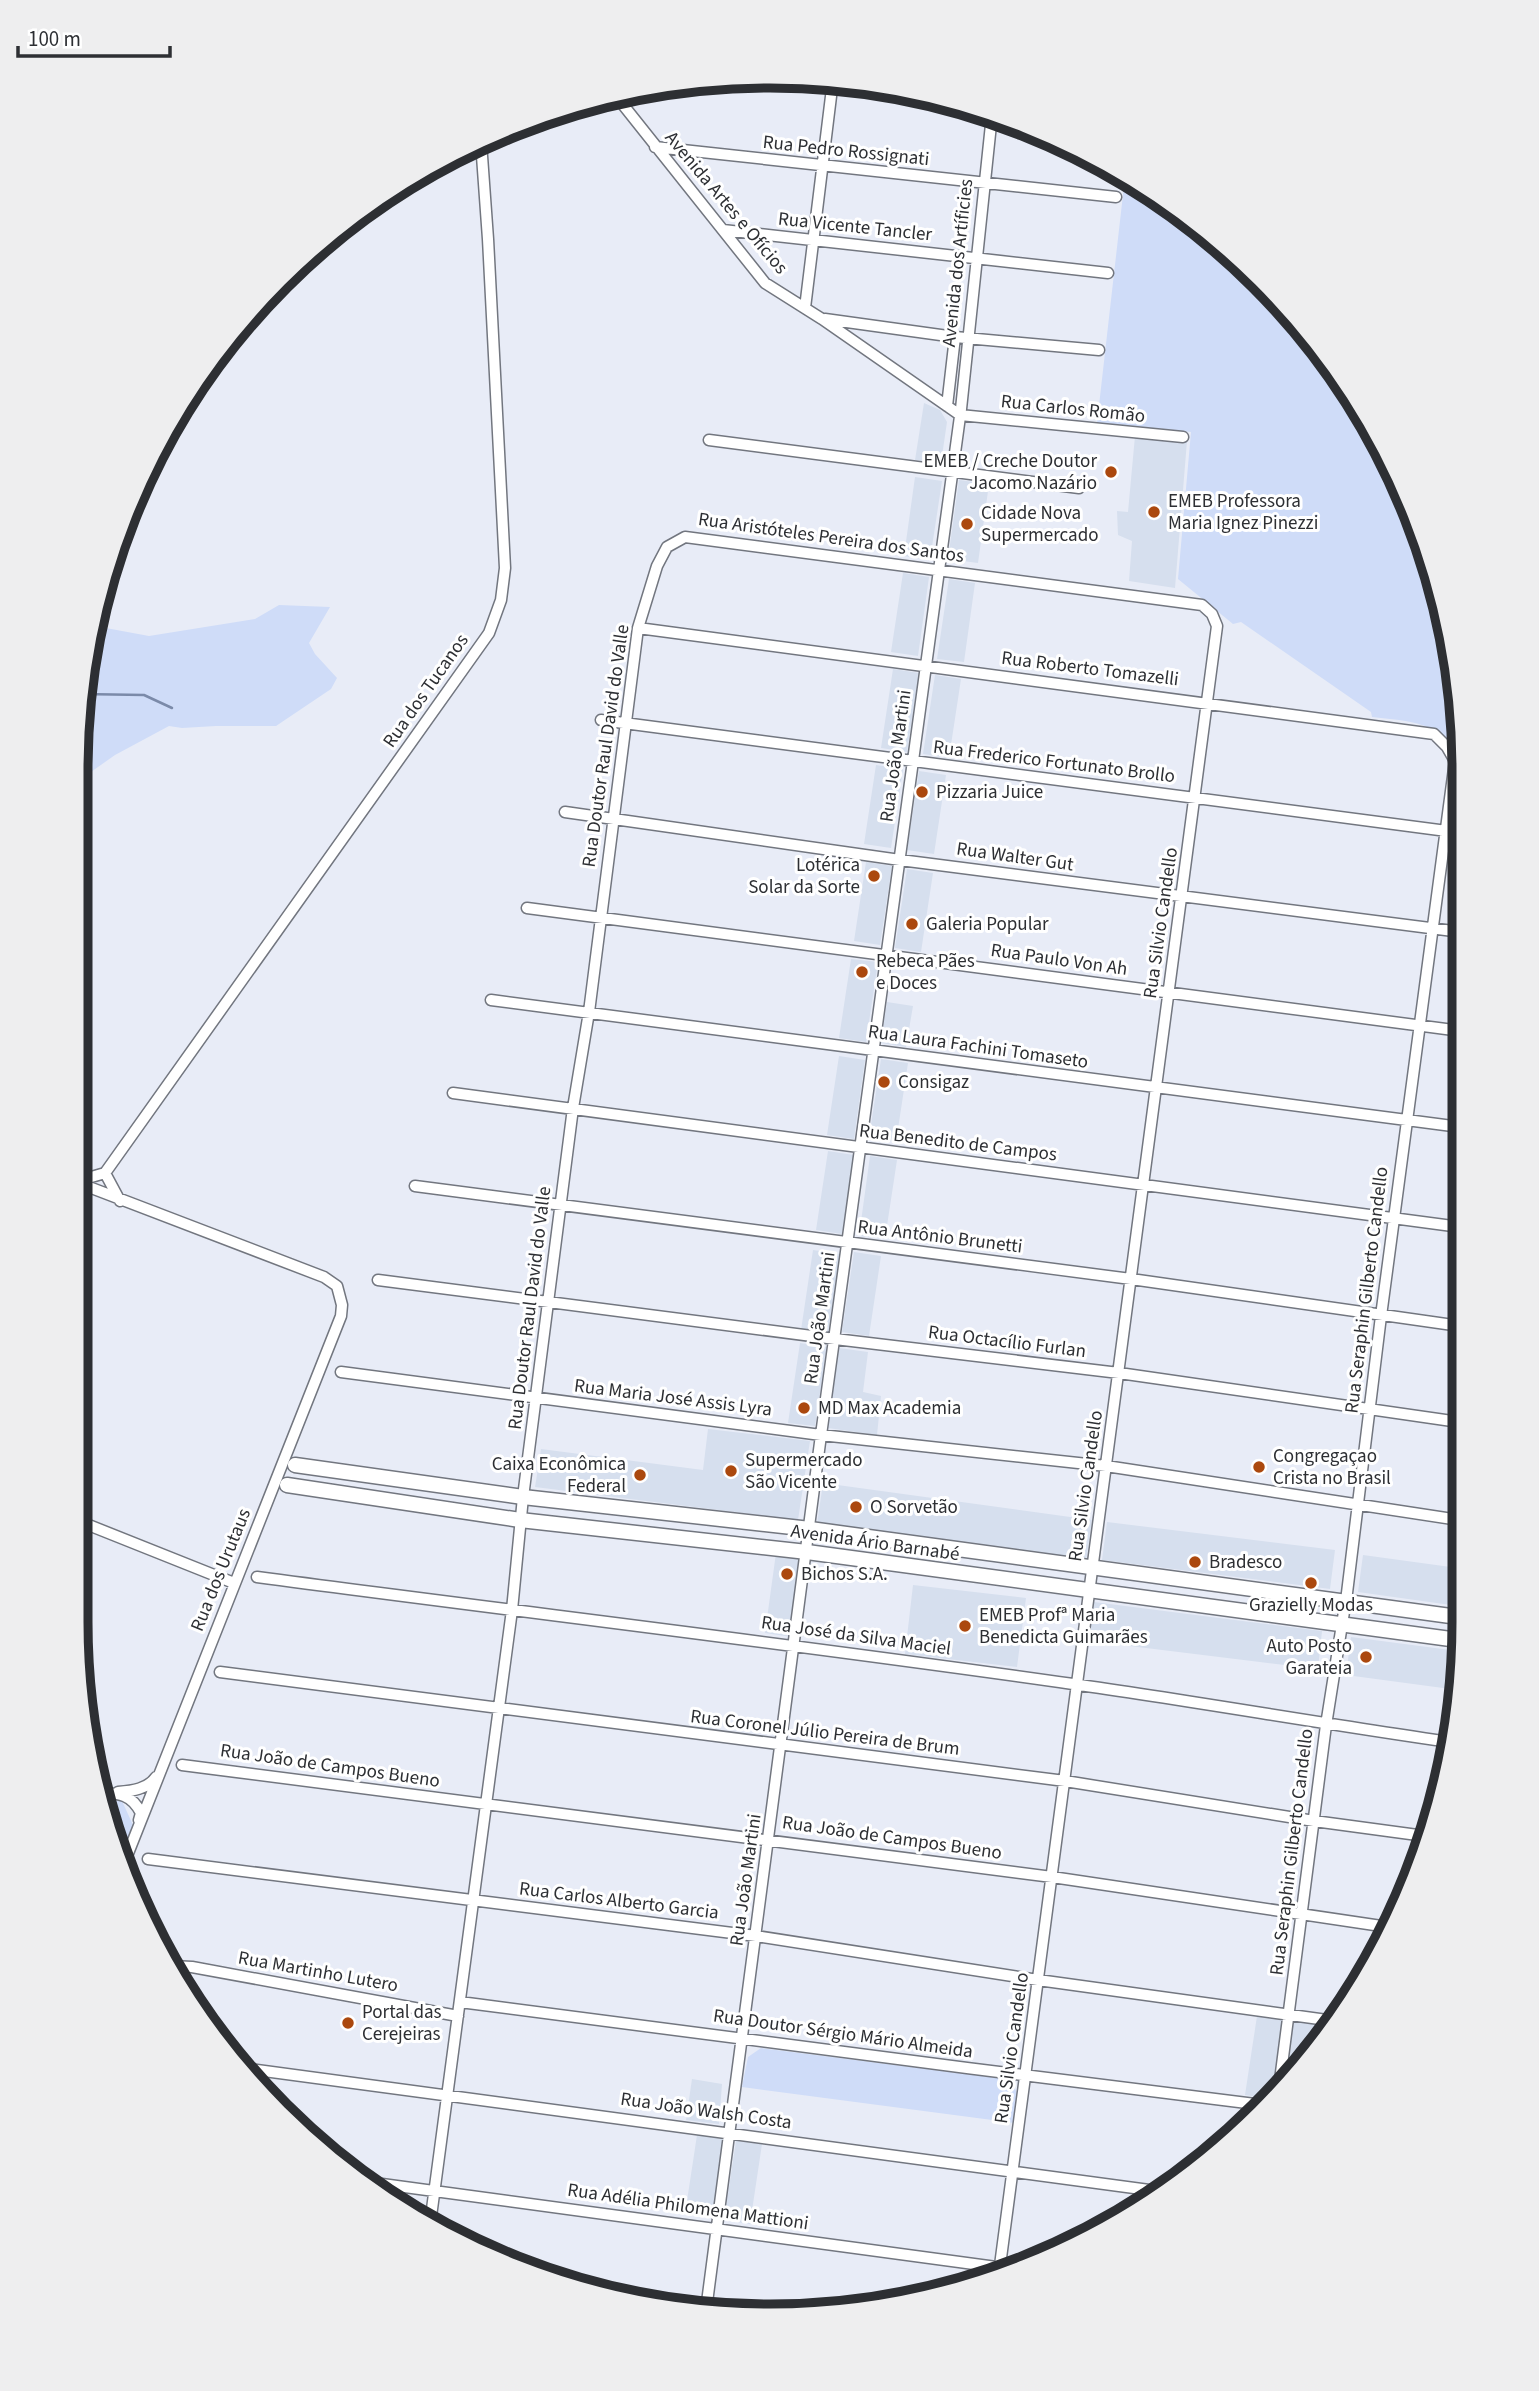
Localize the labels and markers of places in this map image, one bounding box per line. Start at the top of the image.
place label: EMEB / Creche Doutor Jacomo Nazário [923,448,1097,497]
marker: EMEB / Creche Doutor Jacomo Nazário [1103,464,1119,480]
place label: EMEB Professora Maria Ignez Pinezzi [1168,488,1318,537]
place label: Cidade Nova Supermercado [981,500,1099,549]
marker: EMEB Professora Maria Ignez Pinezzi [1146,504,1162,520]
marker: Cidade Nova Supermercado [959,516,975,532]
place label: Pizzaria Juice [936,779,1043,806]
marker: Pizzaria Juice [914,784,930,800]
place label: Lotérica Solar da Sorte [748,852,860,901]
marker: Lotérica Solar da Sorte [866,868,882,884]
place label: Galeria Popular [926,911,1049,938]
marker: Galeria Popular [904,916,920,932]
place label: Rebeca Pães e Doces [876,948,975,997]
marker: Rebeca Pães e Doces [854,964,870,980]
place label: Consigaz [898,1069,969,1096]
marker: Consigaz [876,1074,892,1090]
place label: MD Max Academia [818,1395,961,1422]
marker: MD Max Academia [796,1400,812,1416]
place label: Congregaçao Crista no Brasil [1273,1443,1391,1492]
place label: Supermercado São Vicente [745,1447,863,1496]
place label: Caixa Econômica Federal [492,1451,626,1500]
marker: Congregaçao Crista no Brasil [1251,1459,1267,1475]
marker: Supermercado São Vicente [723,1463,739,1479]
marker: Caixa Econômica Federal [632,1467,648,1483]
place label: O Sorvetão [870,1494,958,1521]
marker: O Sorvetão [848,1499,864,1515]
place label: Bradesco [1209,1549,1282,1576]
marker: Bradesco [1187,1554,1203,1570]
place label: Bichos S.A. [801,1561,888,1588]
marker: Bichos S.A. [779,1566,795,1582]
marker: Grazielly Modas [1303,1575,1319,1591]
place label: Grazielly Modas [1249,1592,1373,1619]
place label: EMEB Profª Maria Benedicta Guimarães [979,1602,1148,1651]
marker: EMEB Profª Maria Benedicta Guimarães [957,1618,973,1634]
place label: Auto Posto Garateia [1267,1633,1352,1682]
marker: Auto Posto Garateia [1358,1649,1374,1665]
place label: Portal das Cerejeiras [362,1999,442,2048]
marker: Portal das Cerejeiras [340,2015,356,2031]

